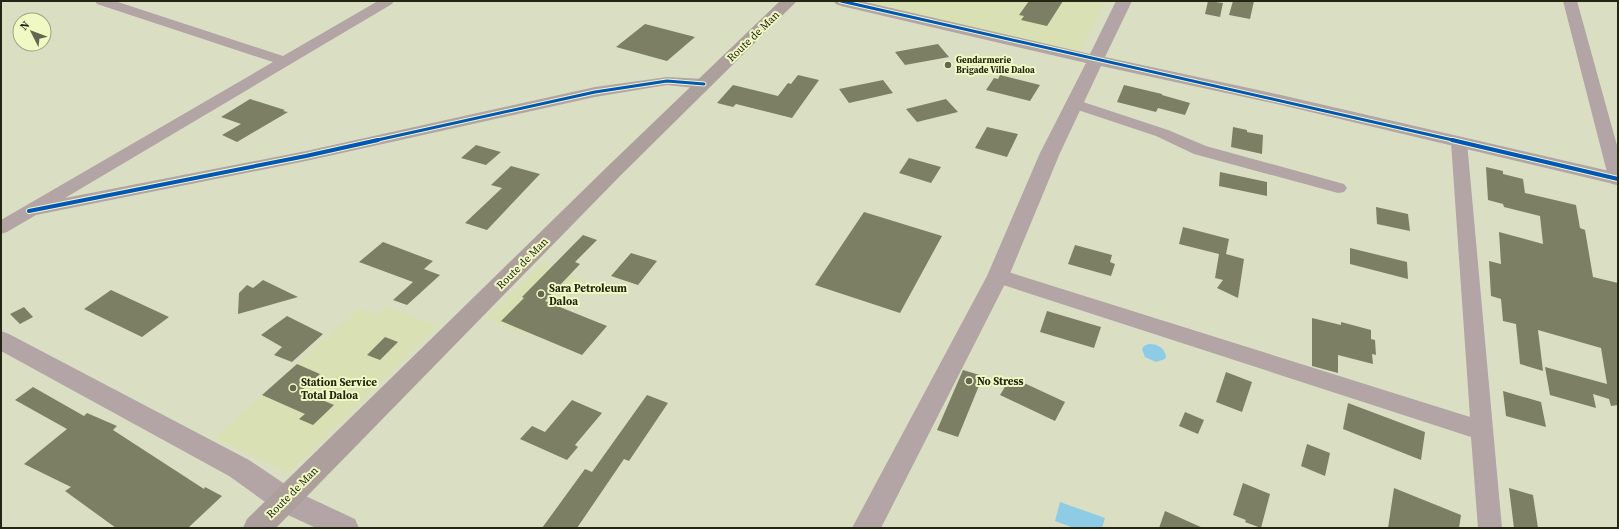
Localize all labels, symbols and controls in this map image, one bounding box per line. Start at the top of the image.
street label: Route de Man [724,7,783,65]
north arrow [12,12,52,52]
text: N [17,18,33,34]
place label: Gendarmerie Brigade Ville Daloa [956,54,1035,76]
marker: Gendarmerie Brigade Ville Daloa [943,60,953,70]
street label: Route de Man [493,234,552,293]
place label: Sara Petroleum Daloa [549,281,627,309]
marker: Sara Petroleum Daloa [536,289,546,299]
place label: No Stress [977,374,1024,389]
place label: Station Service Total Daloa [301,375,377,403]
marker: No Stress [964,376,974,386]
marker: Station Service Total Daloa [288,383,298,393]
street label: Route de Man [263,463,322,522]

